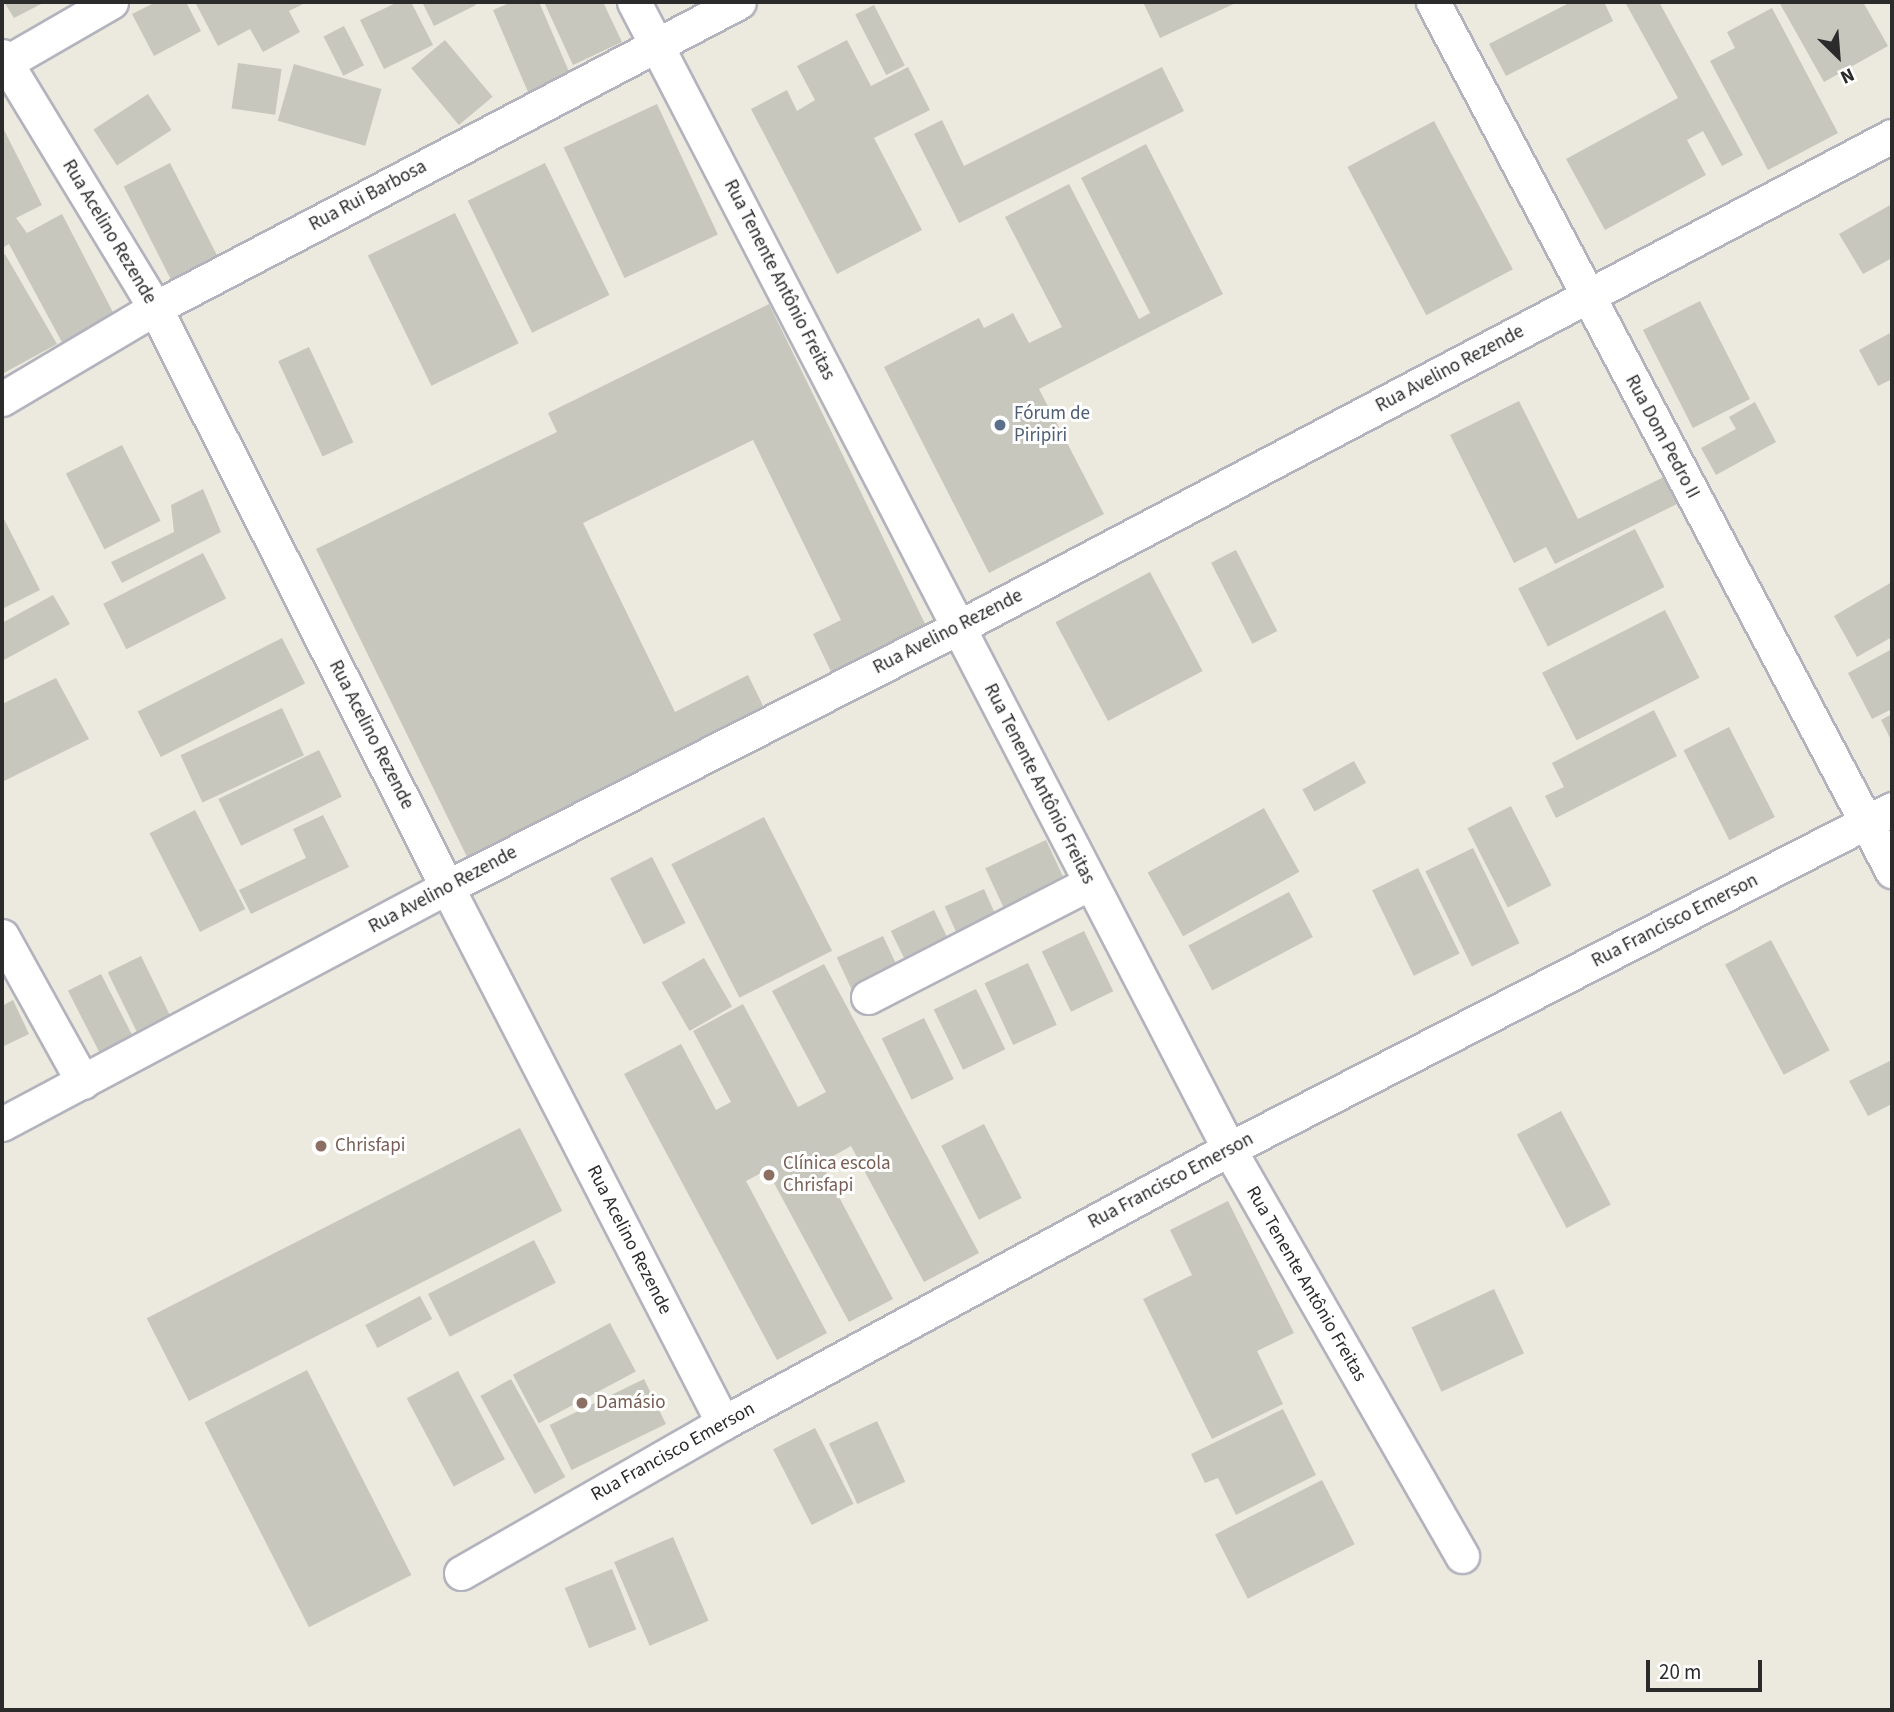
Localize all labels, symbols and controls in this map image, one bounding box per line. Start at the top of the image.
north arrow [1803,21,1873,91]
text: N [1836,61,1859,90]
street label: Rua Rui Barbosa [305,155,431,237]
street label: Rua Acelino Rezende [57,156,161,308]
street label: Rua Tenente Antônio Freitas [718,176,840,384]
street label: Rua Avelino Rezende [1372,320,1528,418]
street label: Rua Dom Pedro II [1620,371,1704,503]
place label: Fórum de Piripiri [1014,403,1090,447]
marker: Fórum de Piripiri [992,417,1008,433]
street label: Rua Avelino Rezende [869,584,1027,680]
street label: Rua Acelino Rezende [324,657,418,813]
street label: Rua Tenente Antônio Freitas [978,680,1100,888]
street label: Rua Avelino Rezende [365,841,521,939]
street label: Rua Francisco Emerson [1588,869,1762,973]
street label: Rua Francisco Emerson [1085,1128,1257,1234]
place label: Chrisfapi [335,1135,405,1157]
marker: Chrisfapi [313,1138,329,1154]
place label: Clínica escola Chrisfapi [783,1153,891,1197]
street label: Rua Acelino Rezende [582,1162,676,1318]
marker: Clínica escola Chrisfapi [761,1167,777,1183]
street label: Rua Tenente Antônio Freitas [1241,1182,1371,1386]
place label: Damásio [596,1392,666,1414]
marker: Damásio [574,1395,590,1411]
street label: Rua Francisco Emerson [587,1398,759,1506]
scale bar [1649,1646,1764,1690]
text: 20 m [1659,1657,1701,1687]

